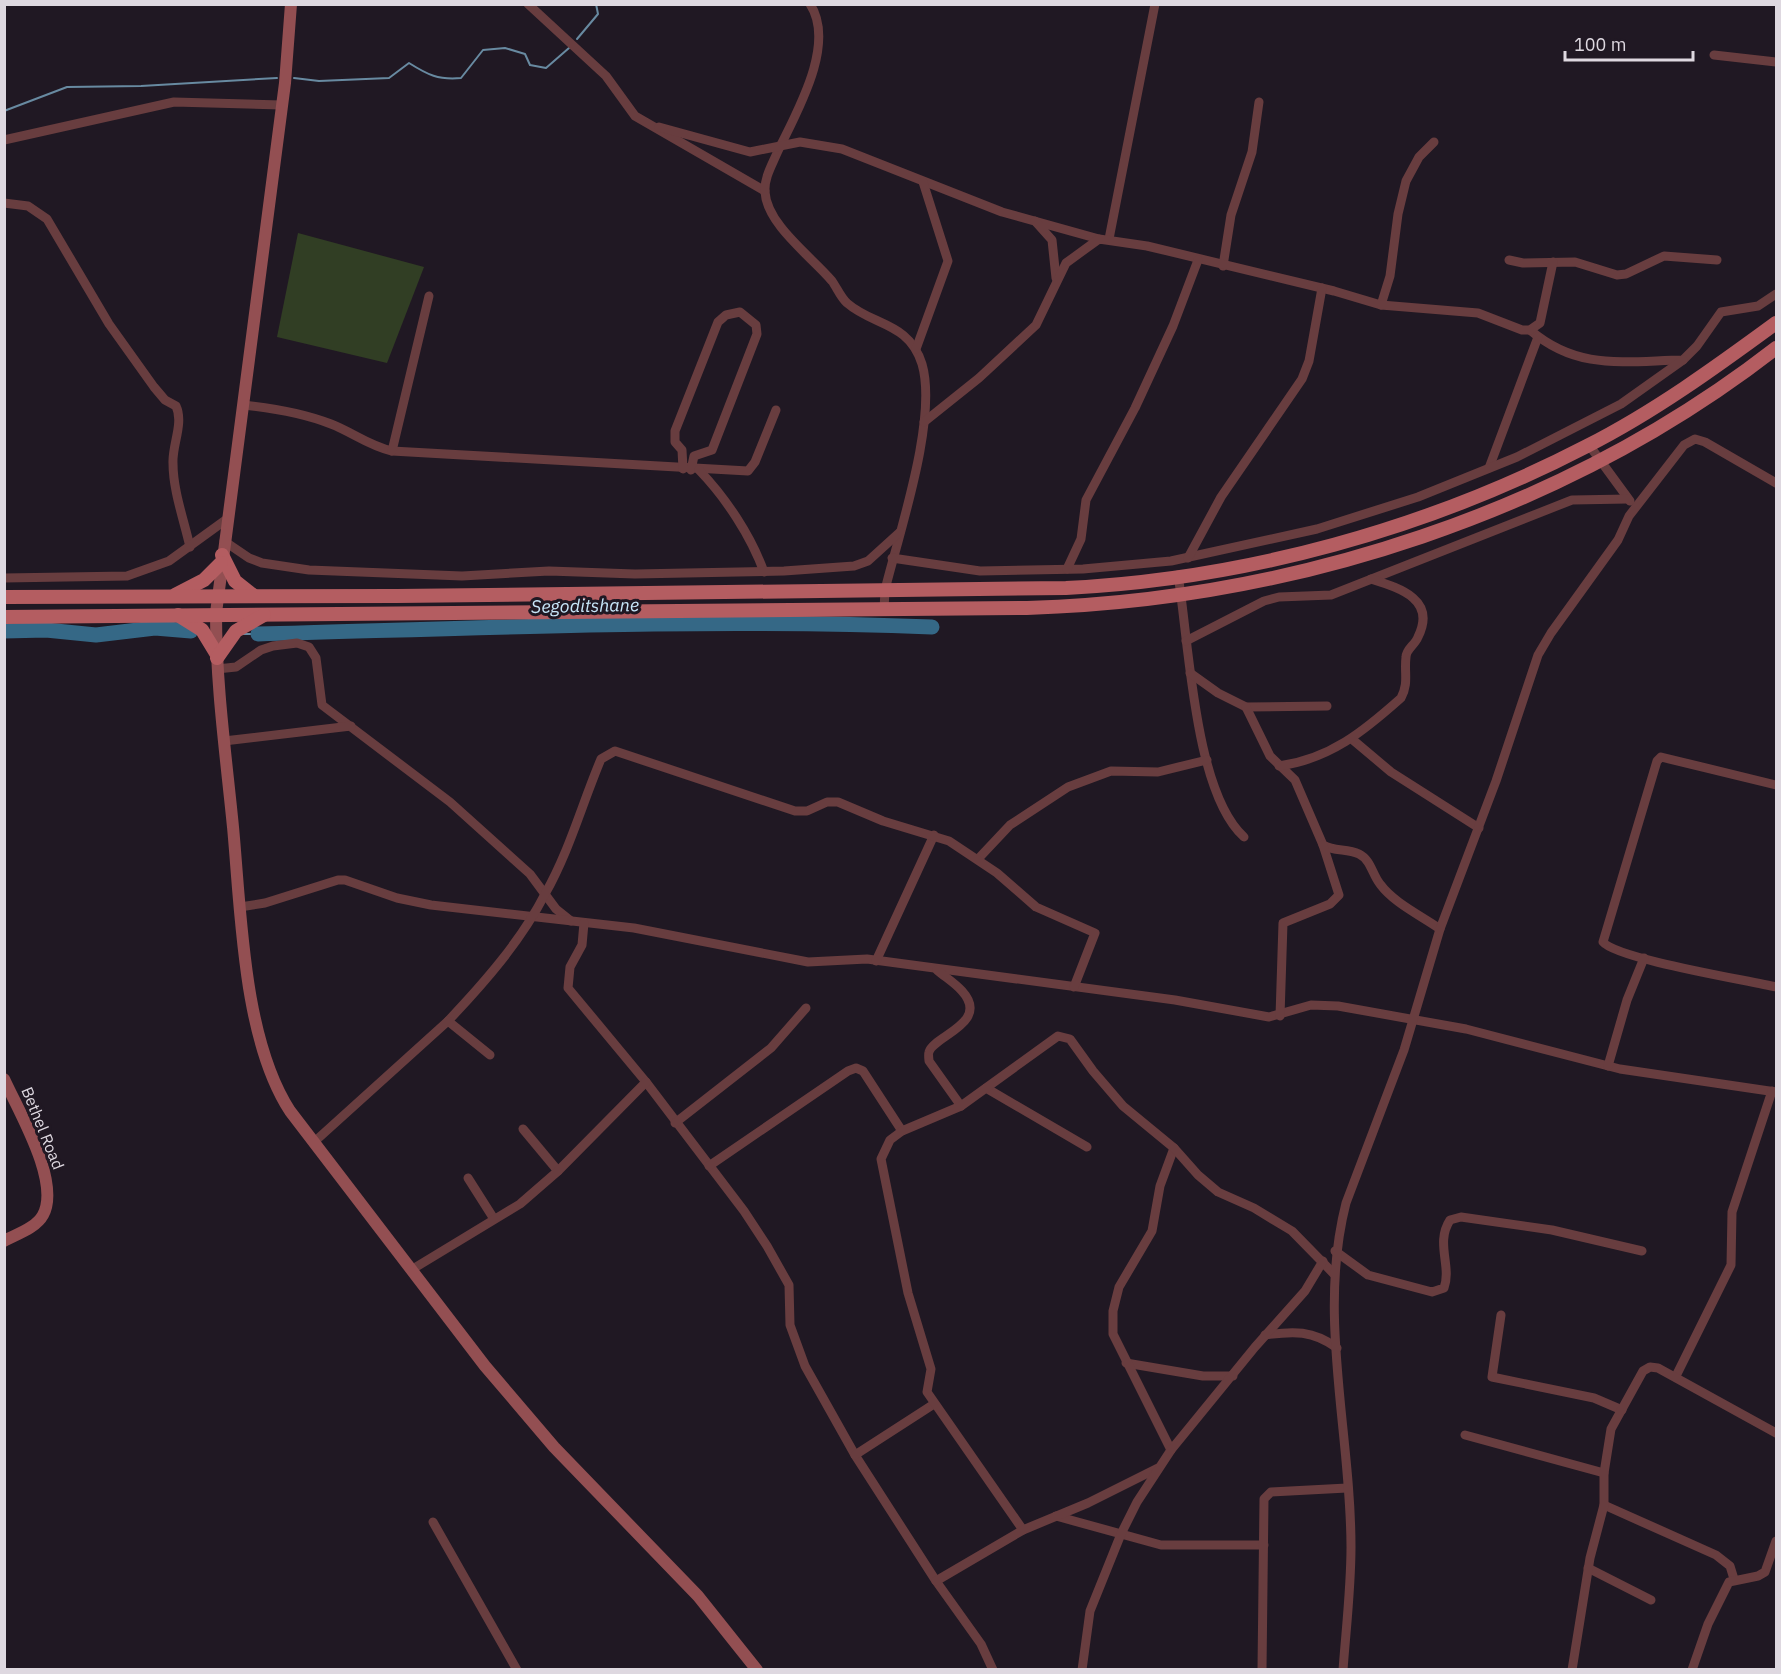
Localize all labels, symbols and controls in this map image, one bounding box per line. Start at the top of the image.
scale bar [1565,24,1692,62]
text: 100 m [1574,33,1626,56]
water label: Segoditshane [531,593,639,618]
street label: Bethel Road [17,1084,69,1172]

